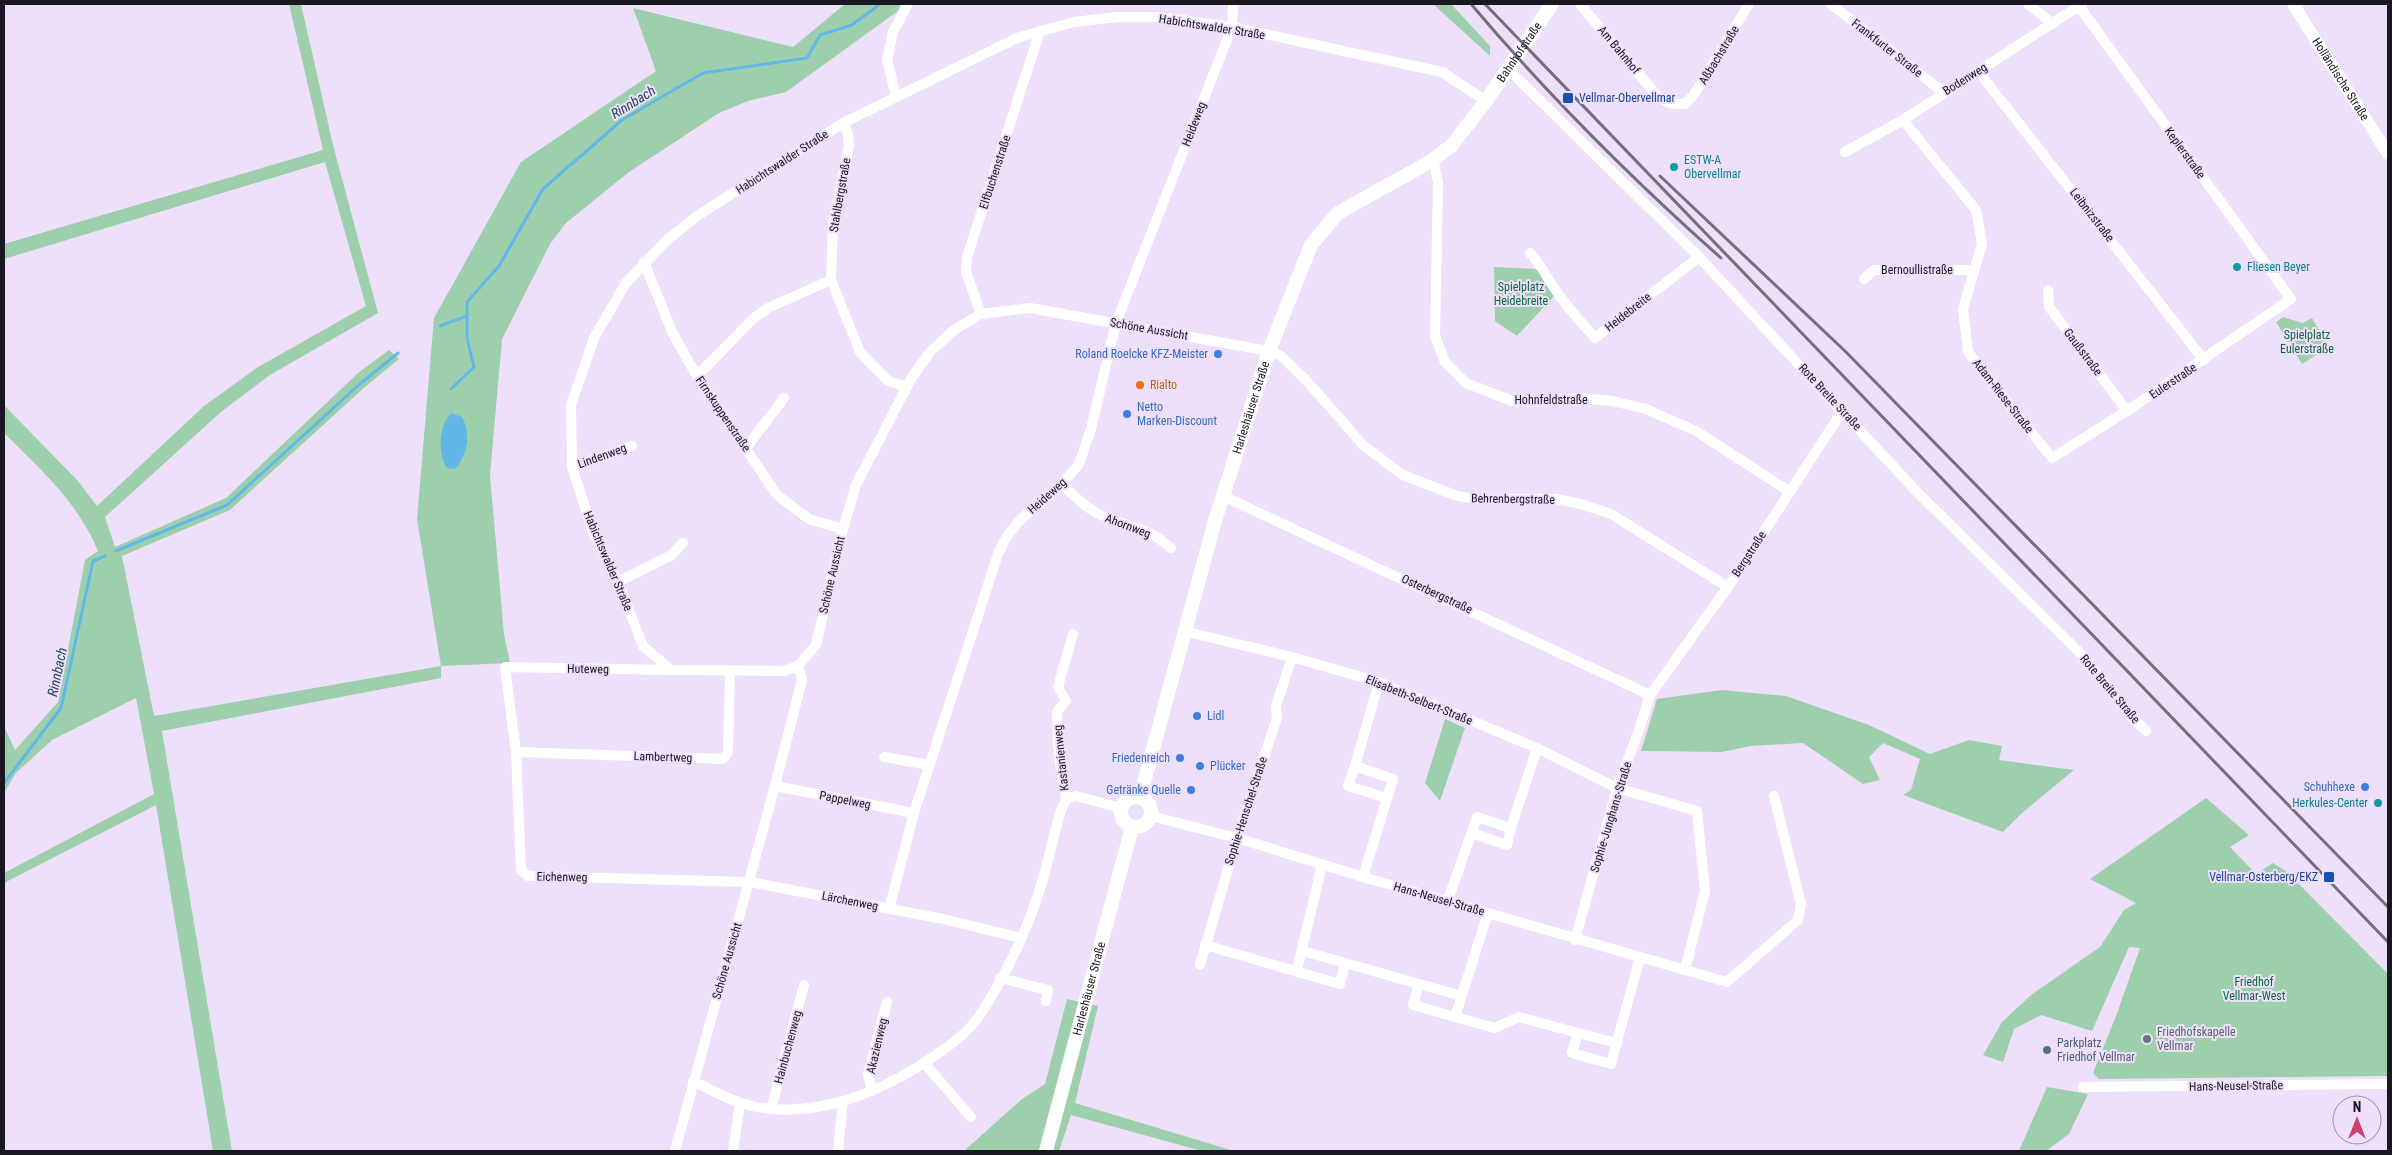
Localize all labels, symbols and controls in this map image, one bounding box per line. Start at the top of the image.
street label: Habichtswalder Straße [1158,12,1266,42]
street label: Frankfurter Straße [1849,16,1925,80]
street label: Bahnhofstraße [1494,19,1545,85]
street label: Am Bahnhof [1595,23,1643,77]
street label: Aßbachstraße [1696,23,1742,87]
street label: Holländische Straße [2309,35,2372,124]
street label: Bodenweg [1940,60,1990,98]
water label: Rinnbach [608,82,658,122]
marker: Vellmar-Obervellmar [1561,91,1575,105]
place label: Vellmar-Obervellmar [1579,91,1676,105]
street label: Heideweg [1179,100,1209,148]
street label: Keplerstraße [2162,125,2209,182]
street label: Habichtswalder Straße [733,127,831,197]
street label: Elfbuchenstraße [976,133,1014,211]
place label: ESTW-A Obervellmar [1684,153,1741,181]
street label: Stahlbergstraße [827,156,853,233]
marker: ESTW-A Obervellmar [1668,161,1680,173]
street label: Leibnizstraße [2067,186,2117,245]
place label: Fliesen Beyer [2247,260,2310,274]
marker: Fliesen Beyer [2231,261,2243,273]
street label: Bernoullistraße [1881,263,1953,277]
park label: Spielplatz Heidebreite [1494,280,1549,308]
street label: Heidebreite [1602,290,1654,334]
street label: Schöne Aussicht [1109,315,1190,343]
street label: Gaußstraße [2061,326,2105,378]
park label: Spielplatz Eulerstraße [2280,328,2334,356]
place label: Roland Roelcke KFZ-Meister [1075,347,1208,361]
marker: Roland Roelcke KFZ-Meister [1212,348,1224,360]
street label: Adam-Riese-Straße [1970,356,2037,436]
street label: Harleshäuser Straße [1230,359,1272,456]
street label: Eulerstraße [2147,360,2200,402]
street label: Rote Breite Straße [1796,361,1865,433]
street label: Firnskuppenstraße [693,374,754,455]
place label: Rialto [1150,378,1177,392]
marker: Rialto [1134,379,1146,391]
street label: Hohnfeldstraße [1514,393,1588,407]
place label: Netto Marken-Discount [1137,400,1217,428]
marker: Netto Marken-Discount [1121,408,1133,420]
street label: Lindenweg [576,441,628,471]
street label: Heideweg [1025,475,1069,517]
street label: Behrenbergstraße [1471,491,1556,507]
street label: Habichtswalder Straße [581,509,636,613]
street label: Ahornweg [1103,511,1153,541]
street label: Bergstraße [1729,528,1769,580]
street label: Schöne Aussicht [816,534,848,615]
street label: Osterbergstraße [1399,571,1475,617]
water label: Rinnbach [44,646,70,698]
street label: Rote Breite Straße [2077,652,2143,727]
street label: Huteweg [567,662,609,676]
street label: Elisabeth-Selbert-Straße [1364,672,1475,728]
place label: Lidl [1207,709,1224,723]
marker: Lidl [1191,710,1203,722]
street label: Kastanienweg [1051,724,1071,792]
street label: Lambertweg [633,749,693,765]
place label: Friedenreich [1112,751,1170,765]
marker: Friedenreich [1174,752,1186,764]
street label: Sophie-Henschel-Straße [1222,755,1270,867]
place label: Plücker [1210,759,1246,773]
street label: Sophie-Junghans-Straße [1587,759,1635,874]
marker: Plücker [1194,760,1206,772]
place label: Schuhhexe [2304,780,2355,794]
marker: Schuhhexe [2359,781,2371,793]
place label: Getränke Quelle [1106,783,1181,797]
marker: Getränke Quelle [1185,784,1197,796]
street label: Pappelweg [818,788,872,812]
place label: Herkules-Center [2292,796,2368,810]
marker: Herkules-Center [2372,797,2384,809]
street label: Eichenweg [536,870,588,884]
place label: Vellmar-Osterberg/EKZ [2209,870,2318,884]
marker: Vellmar-Osterberg/EKZ [2322,870,2336,884]
street label: Hans-Neusel-Straße [1392,879,1486,919]
street label: Lärchenweg [821,889,879,913]
street label: Schöne Aussicht [709,921,745,1001]
street label: Harleshäuser Straße [1070,940,1108,1037]
park label: Friedhof Vellmar-West [2223,975,2286,1003]
street label: Hainbuchenweg [771,1009,805,1085]
street label: Akazienweg [864,1017,890,1075]
place label: Friedhofskapelle Vellmar [2157,1025,2236,1053]
marker: Friedhofskapelle Vellmar [2141,1033,2153,1045]
place label: Parkplatz Friedhof Vellmar [2057,1036,2135,1064]
marker: Parkplatz Friedhof Vellmar [2041,1044,2053,1056]
street label: Hans-Neusel-Straße [2189,1078,2283,1094]
north arrow [2332,1095,2382,1145]
text: N [2353,1099,2361,1115]

